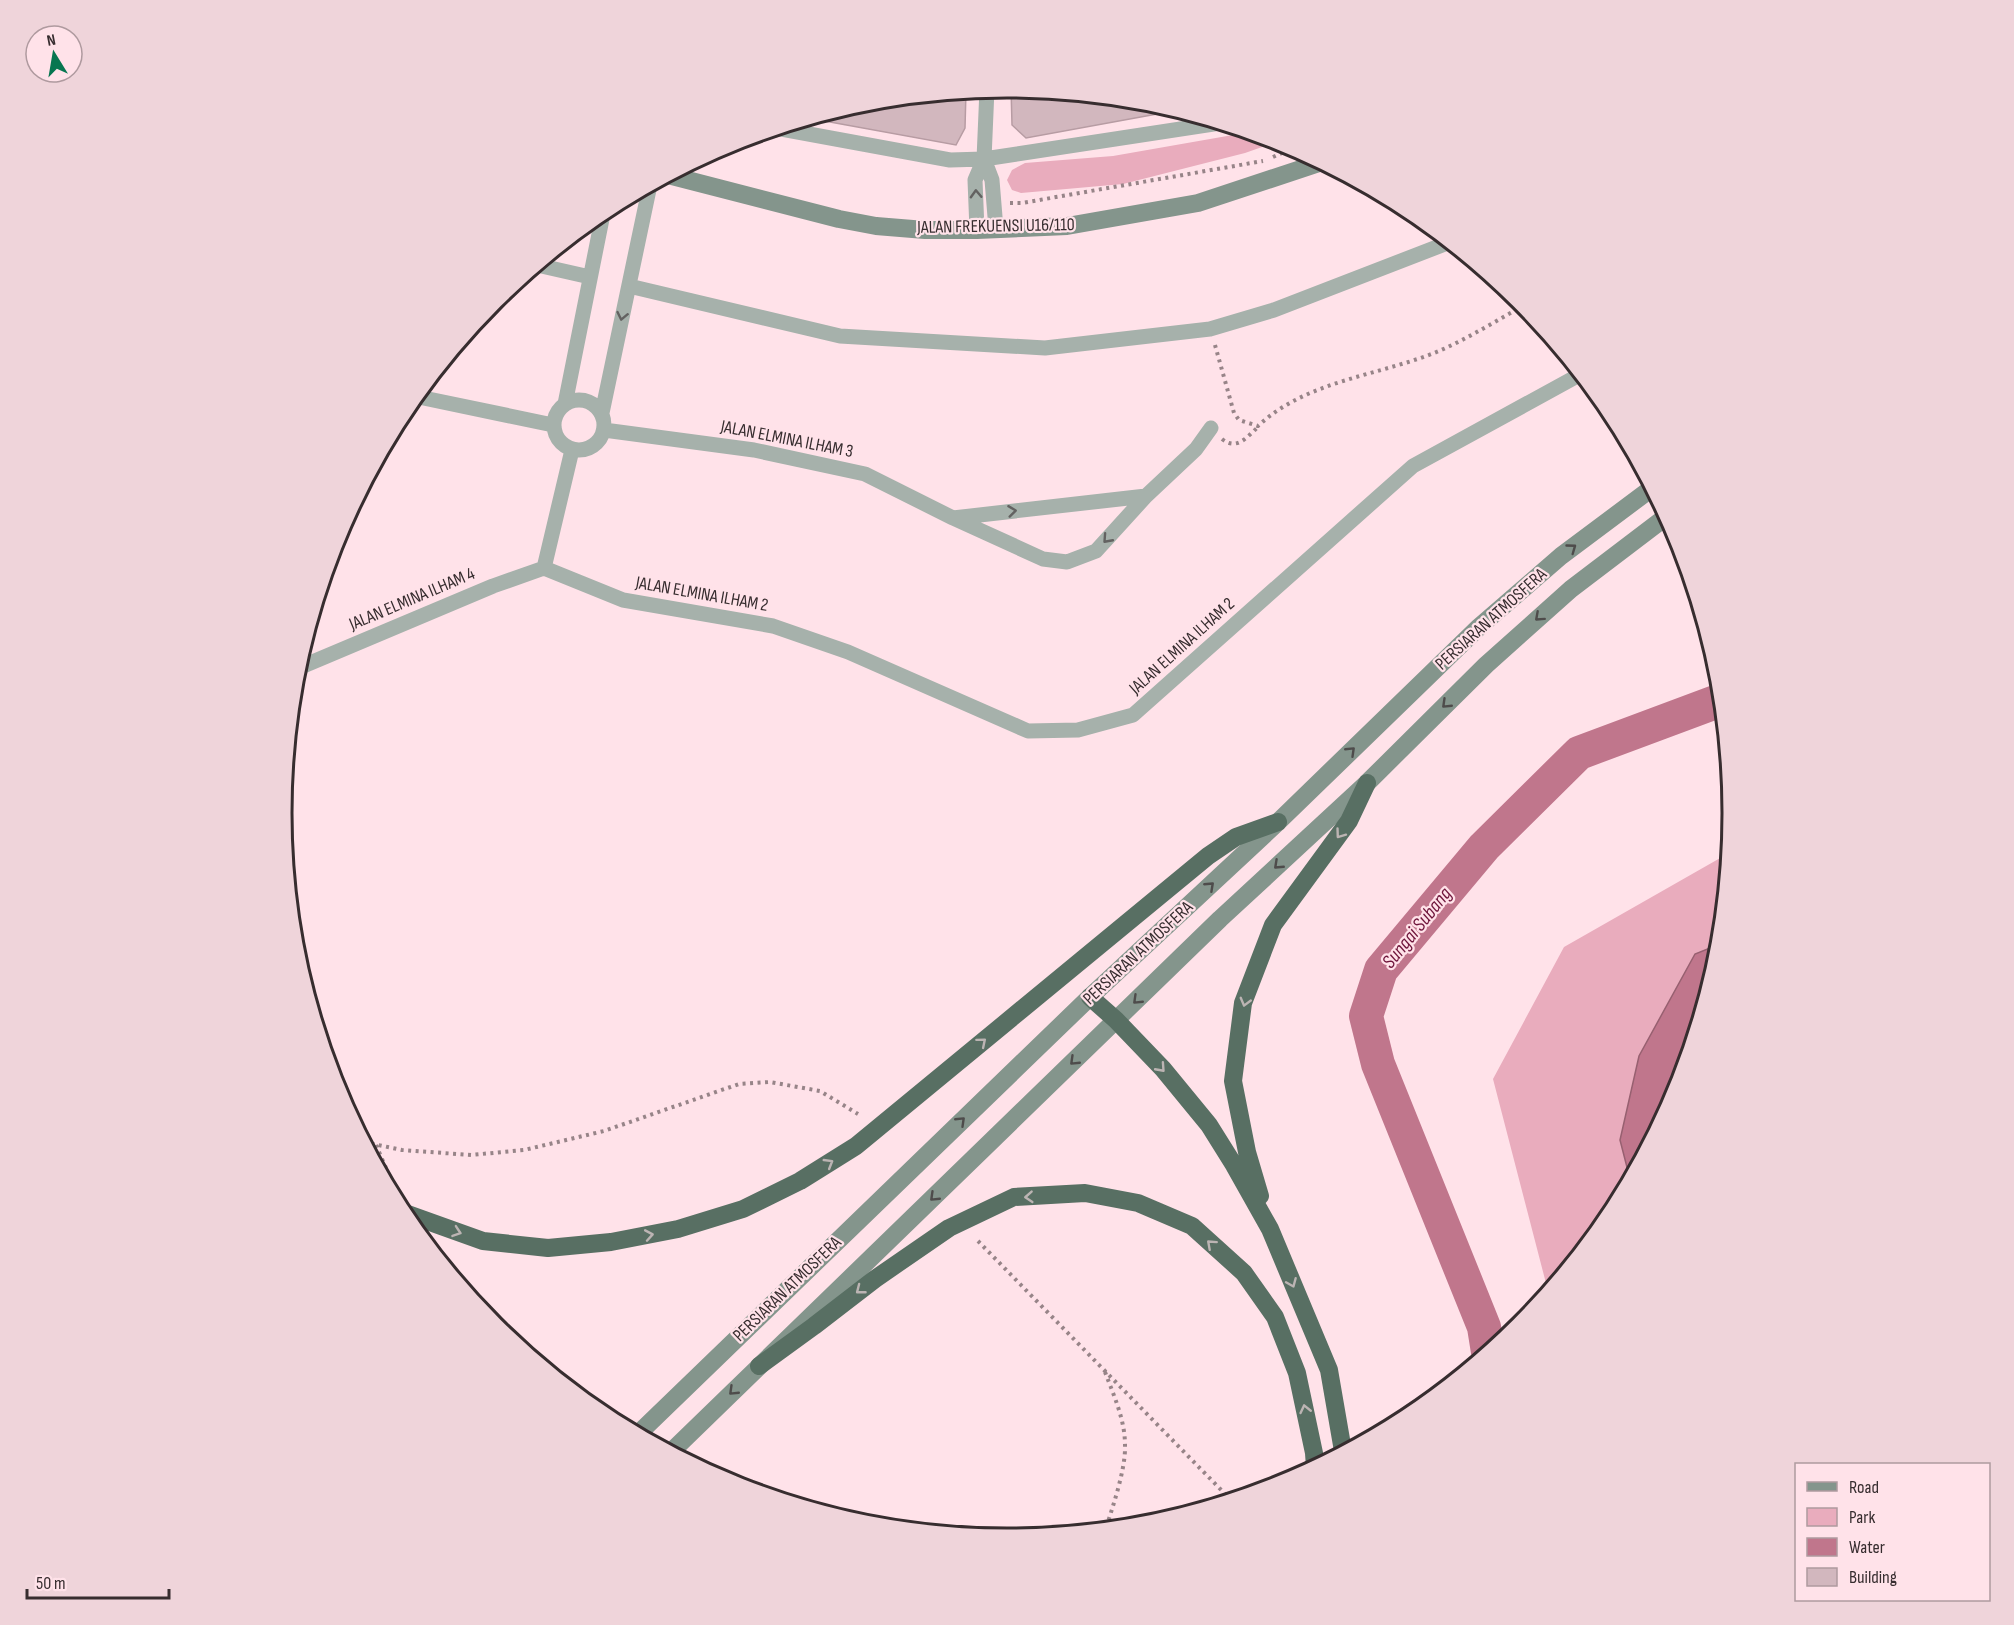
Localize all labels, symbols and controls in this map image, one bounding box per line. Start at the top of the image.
north arrow [24,24,84,84]
text: N [45,31,57,51]
one-way arrow [969,189,982,198]
street label: JALAN FREKUENSI U16/110 [916,214,1075,238]
one-way arrow [617,310,630,320]
street label: JALAN ELMINA ILHAM 3 [718,416,855,462]
one-way arrow [1007,506,1016,518]
one-way arrow [1103,532,1114,543]
one-way arrow [1565,544,1576,555]
street label: JALAN ELMINA ILHAM 4 [345,563,478,635]
street label: PERSIARAN ATMOSFERA [1431,563,1551,674]
street label: JALAN ELMINA ILHAM 2 [633,572,770,616]
street label: JALAN ELMINA ILHAM 2 [1124,593,1239,699]
one-way arrow [1535,610,1546,621]
one-way arrow [1442,697,1453,708]
one-way arrow [1345,747,1355,758]
one-way arrow [1336,828,1347,839]
one-way arrow [1274,858,1285,869]
one-way arrow [1203,882,1214,893]
water label: Sungai Subang [1377,883,1457,973]
street label: PERSIARAN ATMOSFERA [1079,897,1197,1009]
one-way arrow [1133,992,1144,1003]
one-way arrow [1239,997,1252,1007]
one-way arrow [975,1039,986,1050]
one-way arrow [1070,1054,1080,1065]
one-way arrow [1154,1061,1165,1072]
one-way arrow [954,1117,965,1128]
one-way arrow [823,1158,833,1170]
one-way arrow [930,1189,941,1200]
one-way arrow [1024,1190,1033,1203]
one-way arrow [451,1224,462,1237]
one-way arrow [644,1229,654,1242]
street label: PERSIARAN ATMOSFERA [729,1232,846,1346]
one-way arrow [1207,1240,1218,1251]
one-way arrow [1285,1277,1297,1288]
one-way arrow [856,1283,867,1294]
one-way arrow [730,1383,741,1394]
one-way arrow [1299,1404,1312,1414]
legend [1795,1463,1990,1601]
text: Road [1849,1477,1879,1498]
text: Park [1849,1507,1875,1528]
text: Water [1849,1537,1885,1558]
scale bar [27,1562,170,1600]
text: Building [1849,1567,1897,1588]
text: 50 m [36,1573,66,1594]

